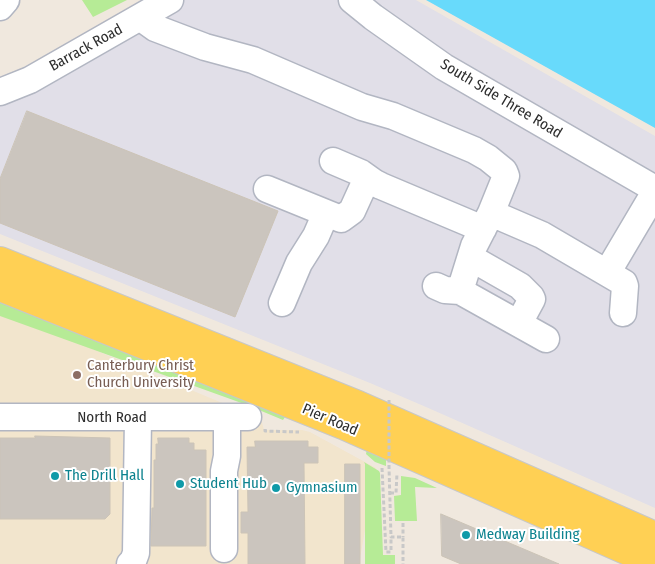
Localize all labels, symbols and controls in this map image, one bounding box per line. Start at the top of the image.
street label: Barrack Road [46,21,126,75]
street label: South Side Three Road [437,56,565,142]
place label: Canterbury Christ Church University [87,357,194,392]
marker: Canterbury Christ Church University [71,369,83,381]
street label: Pier Road [299,400,361,440]
street label: North Road [77,409,147,427]
place label: The Drill Hall [65,467,144,485]
marker: The Drill Hall [49,470,61,482]
place label: Student Hub [190,475,267,493]
marker: Student Hub [174,478,186,490]
place label: Gymnasium [286,479,358,497]
marker: Gymnasium [270,482,282,494]
place label: Medway Building [476,526,580,544]
marker: Medway Building [460,529,472,541]

